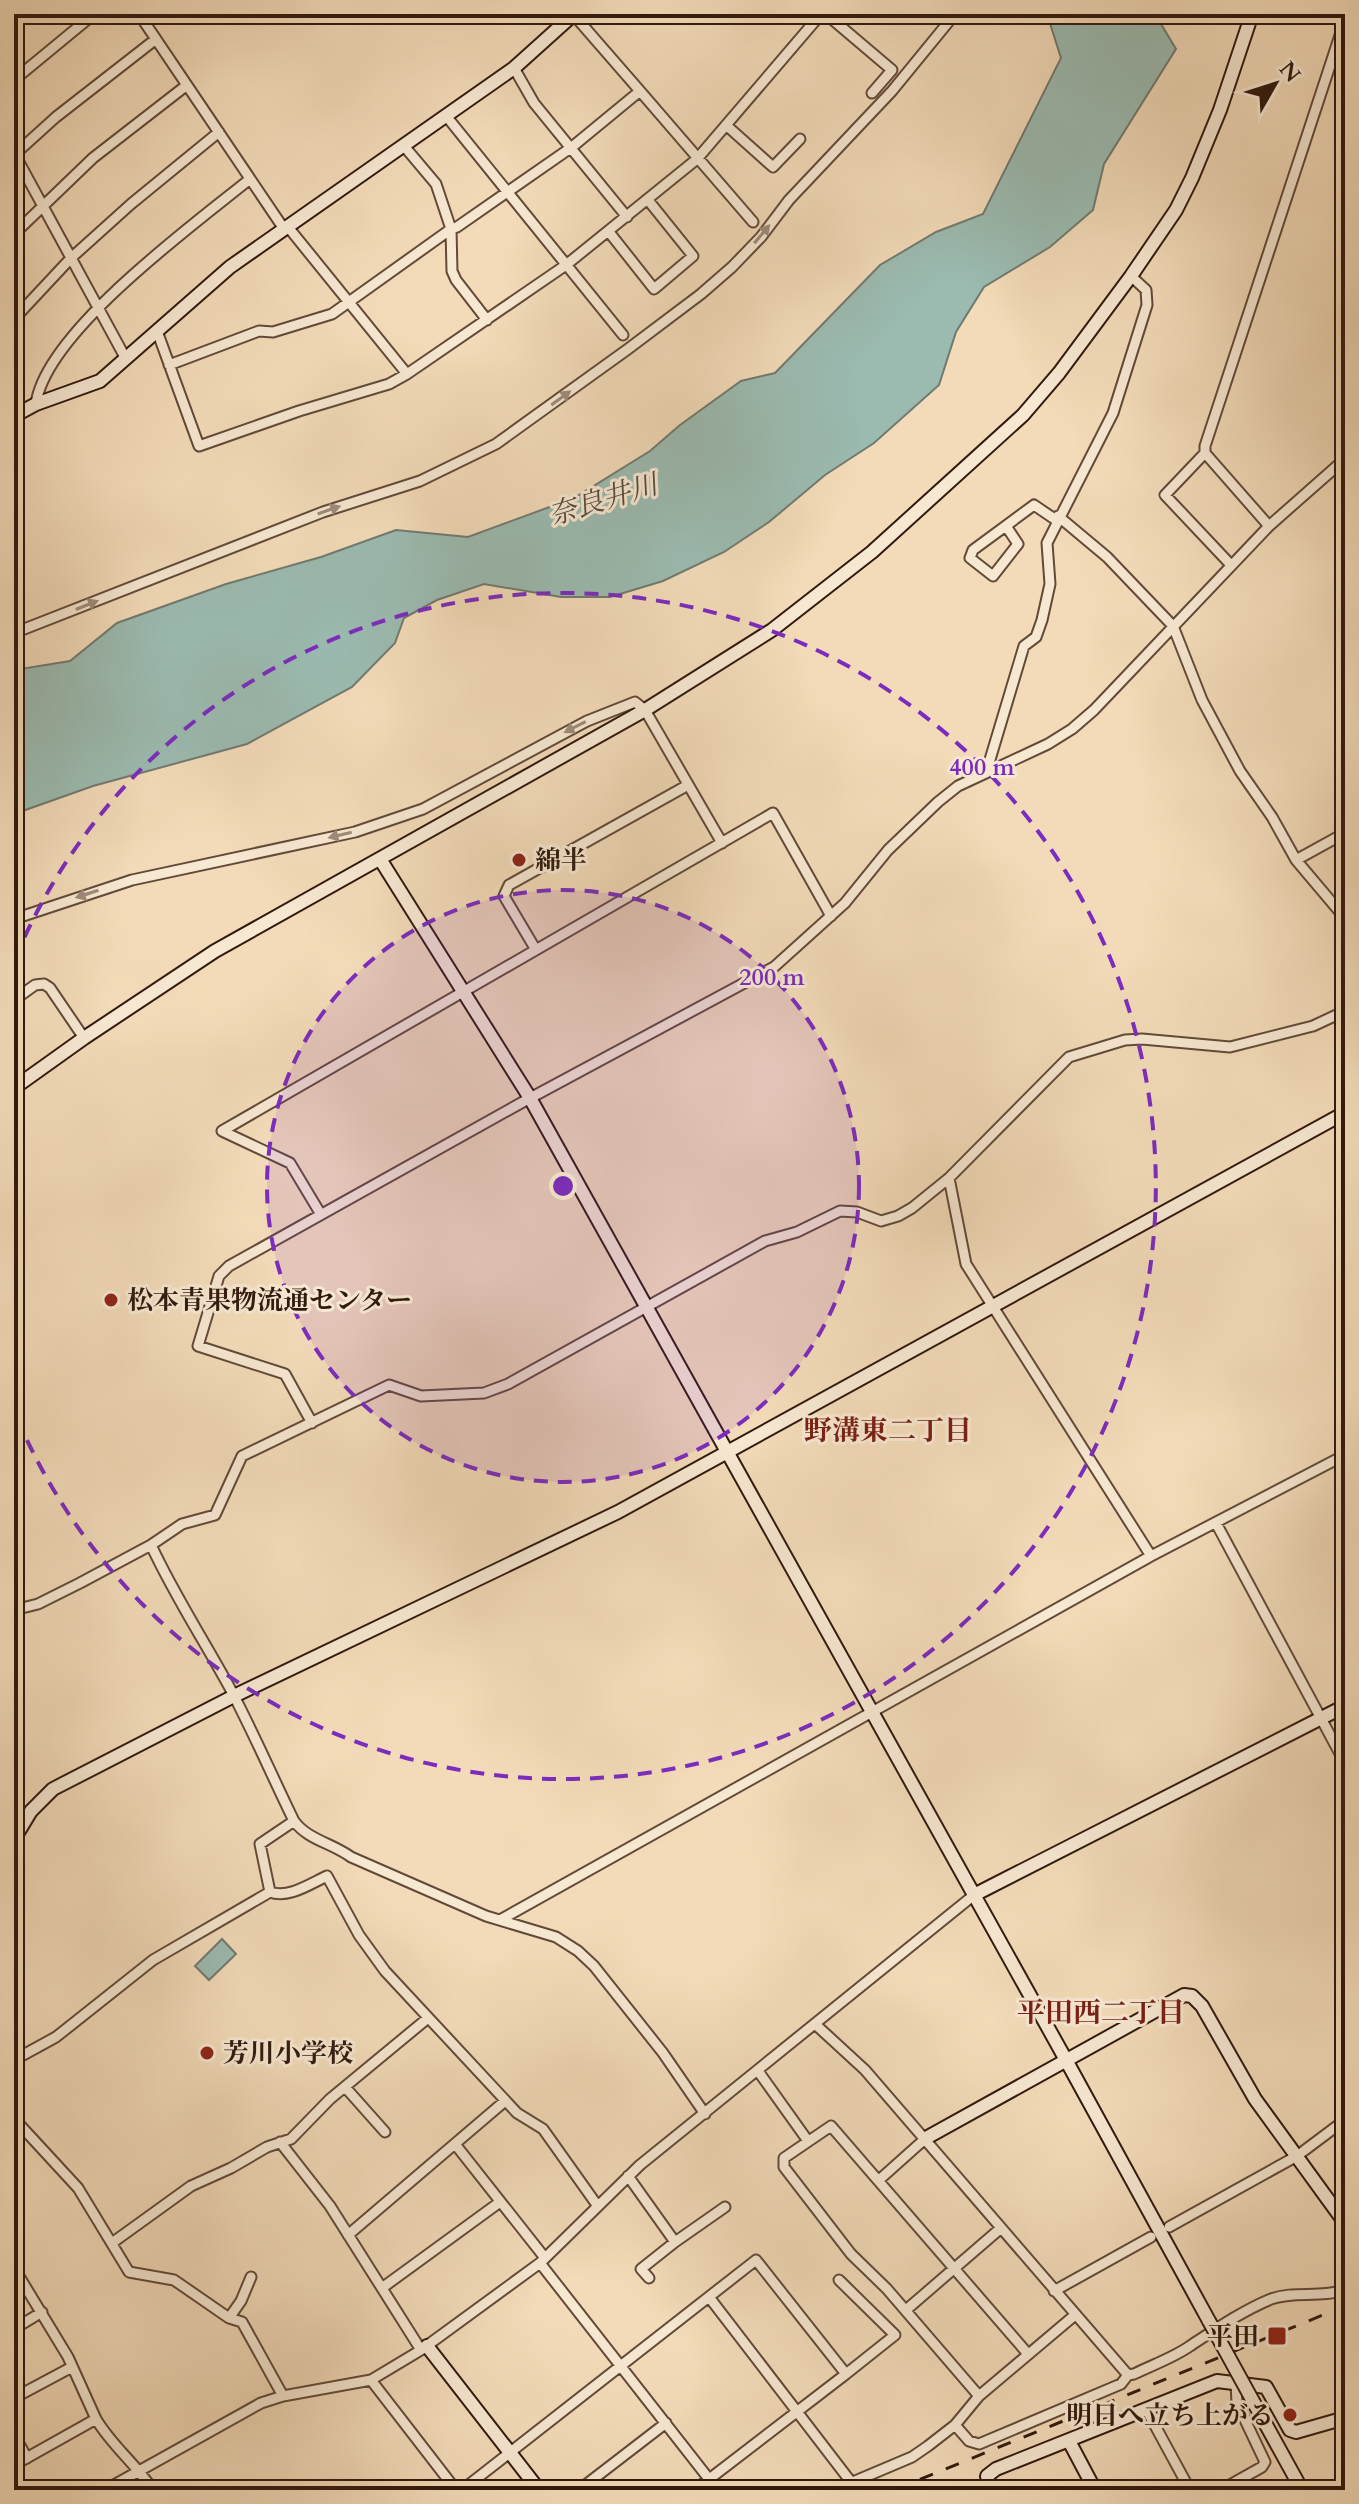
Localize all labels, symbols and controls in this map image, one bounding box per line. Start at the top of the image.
north arrow [1235,44,1315,124]
text: N [1272,55,1307,89]
one-way arrow [753,225,770,245]
one-way arrow [551,391,572,406]
water label: 奈良井川 [544,465,665,535]
one-way arrow [317,503,341,516]
one-way arrow [75,598,99,611]
one-way arrow [564,721,587,734]
text: 400 m [949,751,1016,784]
one-way arrow [327,829,352,842]
place label: 綿半 [535,843,587,878]
marker: 綿半 [510,851,528,869]
one-way arrow [75,889,99,901]
text: 200 m [739,961,806,994]
centre of rings [549,1172,577,1200]
place label: 松本青果物流通センター [127,1283,412,1318]
marker: 松本青果物流通センター [102,1291,120,1309]
district label: 野溝東二丁目 [804,1412,972,1450]
district label: 平田西二丁目 [1017,1994,1185,2032]
place label: 芳川小学校 [223,2036,353,2071]
marker: 芳川小学校 [198,2044,216,2062]
place label: 平田 [1207,2319,1259,2354]
marker: 平田 [1266,2325,1288,2347]
place label: 明日へ立ち上がる [1066,2398,1274,2433]
marker: 明日へ立ち上がる [1281,2406,1299,2424]

